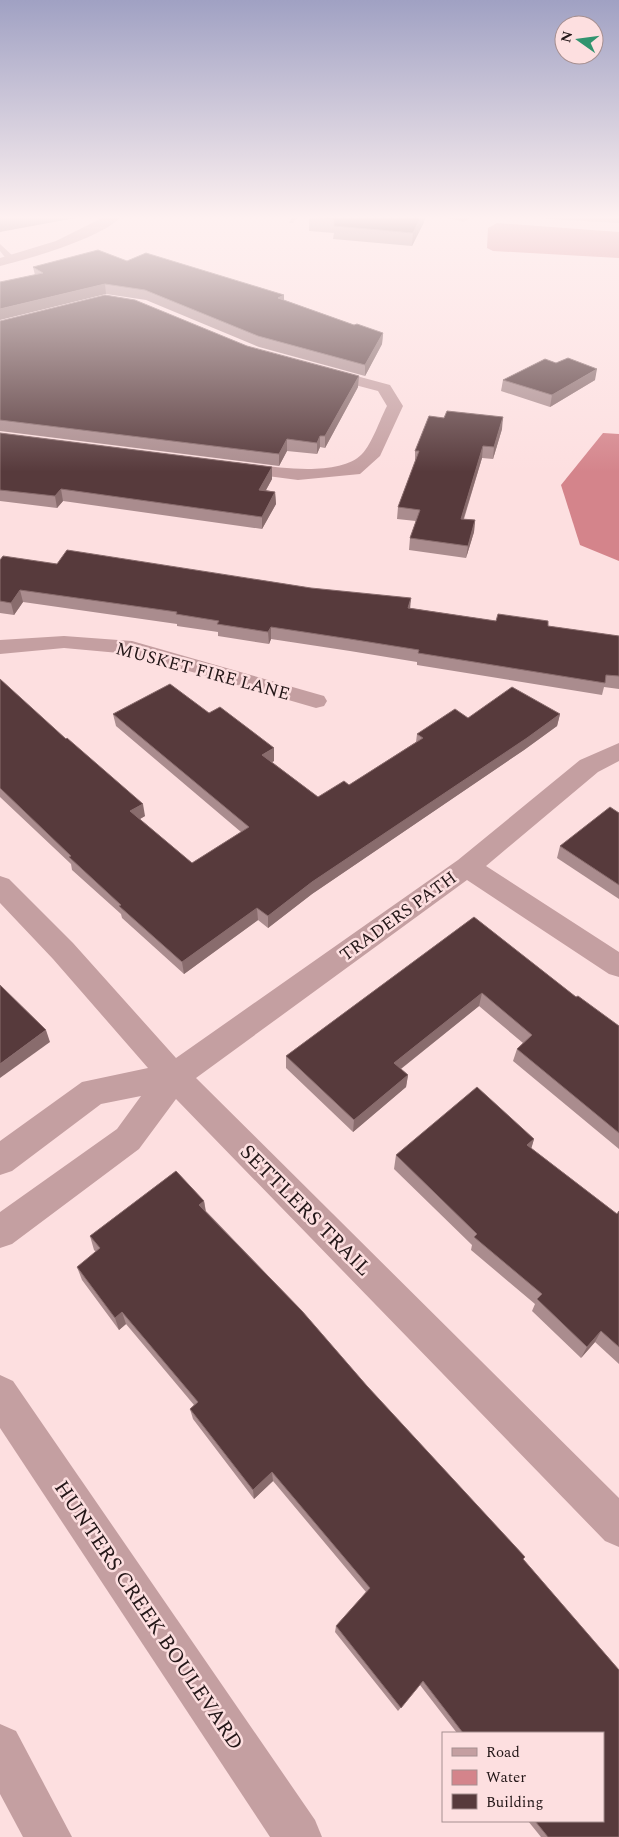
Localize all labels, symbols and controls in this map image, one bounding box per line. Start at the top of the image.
north arrow [554,15,604,65]
text: N [555,29,578,45]
street label: MUSKET FIRE LANE [113,635,293,708]
street label: TRADERS PATH [334,865,462,968]
street label: SETTLERS TRAIL [232,1137,379,1284]
street label: HUNTERS CREEK BOULEVARD [46,1474,251,1757]
legend [442,1732,604,1822]
text: Road [486,1741,520,1764]
text: Water [486,1766,526,1789]
text: Building [486,1791,543,1814]

